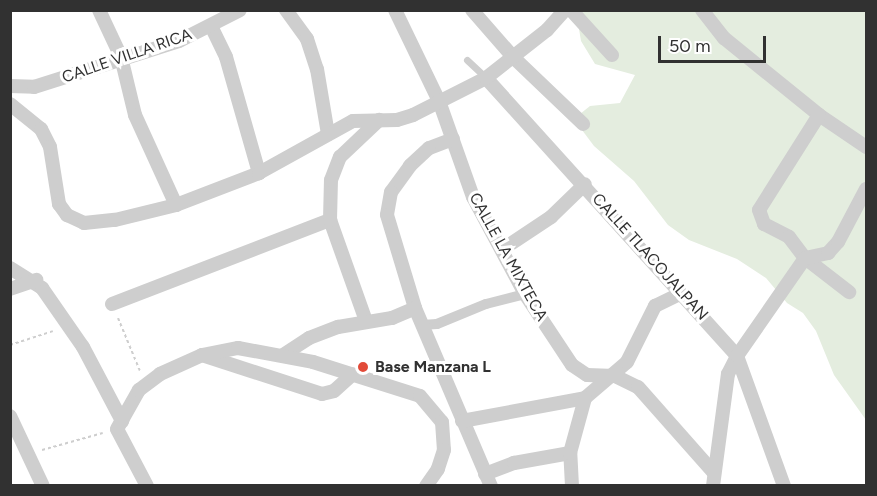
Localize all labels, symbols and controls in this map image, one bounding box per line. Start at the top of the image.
scale bar [661,24,769,62]
street label: CALLE VILLA RICA [60,25,194,87]
text: 50 m [669,35,711,57]
street label: CALLE LA MIXTECA [465,189,551,325]
street label: CALLE TLACOJALPAN [588,190,712,324]
place label: Base Manzana L [375,357,491,377]
marker: Base Manzana L [356,360,370,374]

